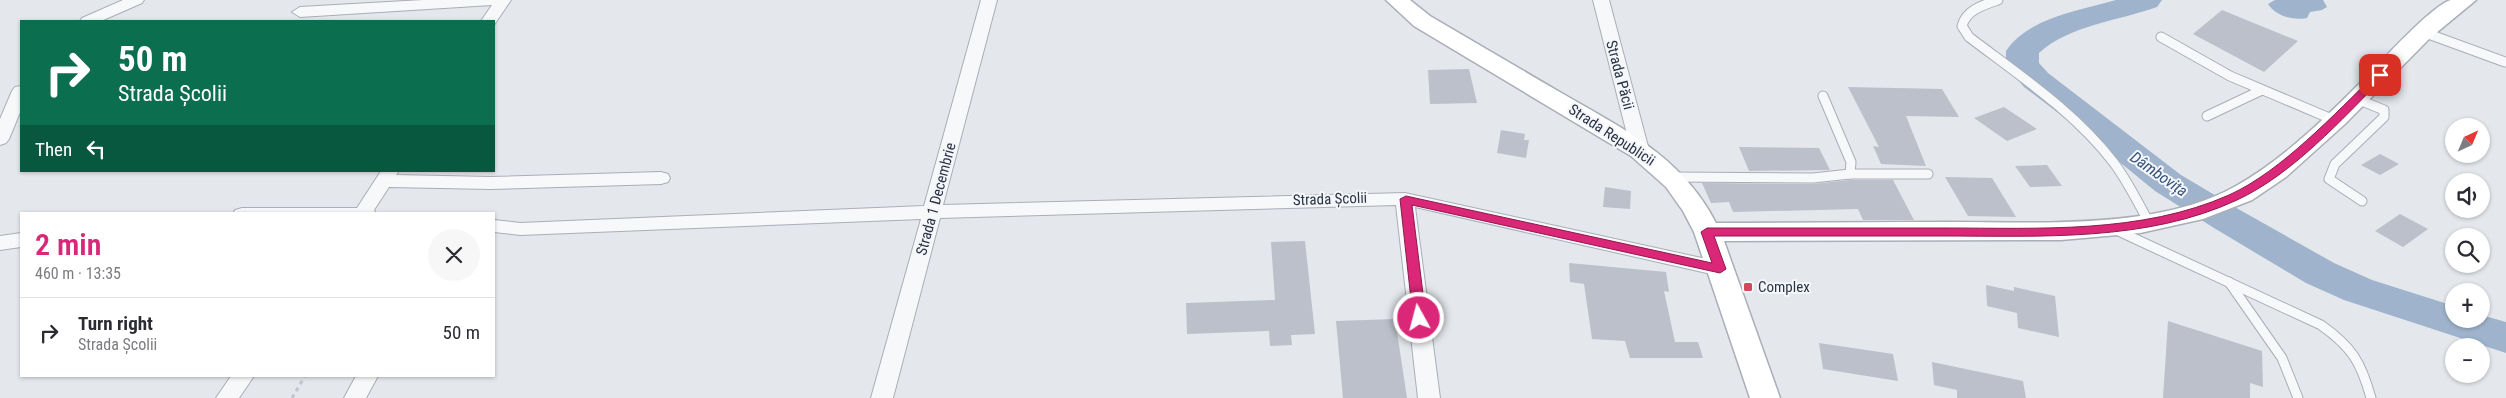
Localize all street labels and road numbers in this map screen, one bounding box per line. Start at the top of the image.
street label: Strada Păcii [1602,38,1638,112]
street label: Strada Republicii [1565,100,1659,170]
street label: Strada 1 Decembrie [912,141,960,257]
street label: Strada Școlii [1293,189,1367,209]

